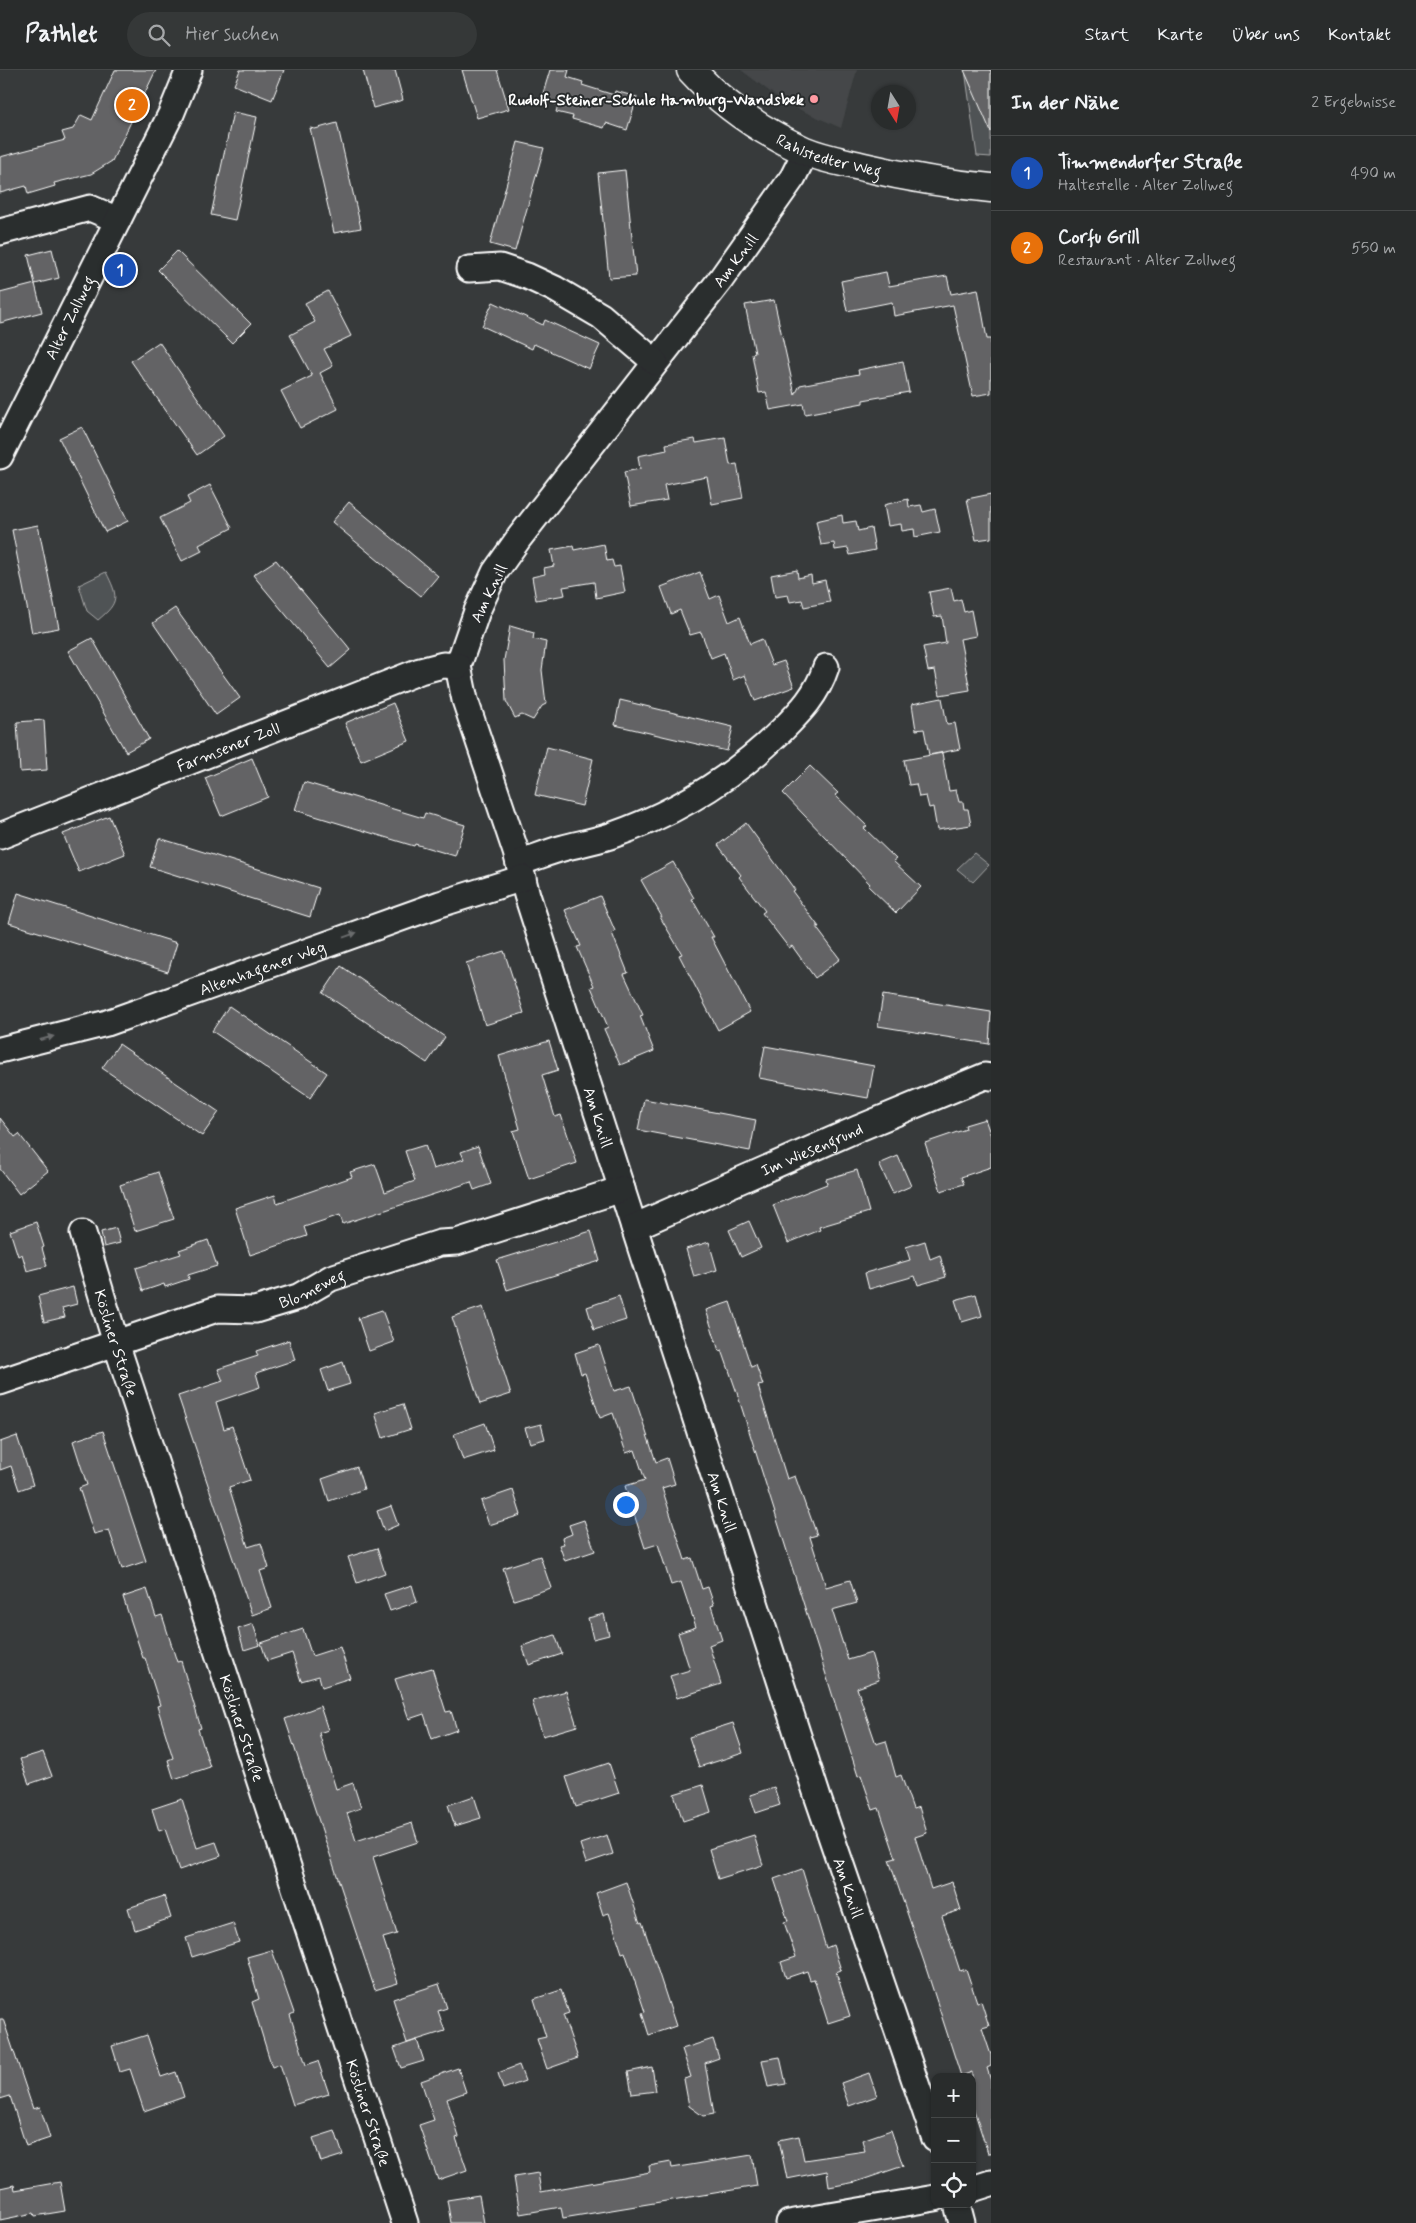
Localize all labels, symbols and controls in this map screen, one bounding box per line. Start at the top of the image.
search box [127,12,477,57]
text: Pathlet [25,19,97,50]
icon: search [145,21,173,49]
text: Hier suchen [185,22,279,47]
text: Start [1085,23,1129,47]
text: Karte [1157,23,1203,47]
text: Über uns [1231,23,1300,47]
text: Kontakt [1328,23,1391,47]
north arrow [871,85,916,130]
pin: 2 [116,86,148,124]
text: In der Nähe [1011,89,1119,117]
place label: Rudolf-Steiner-Schule Hamburg-Wandsbek [508,90,804,113]
text: 2 Ergebnisse [1311,92,1396,113]
marker: Rudolf-Steiner-Schule Hamburg-Wandsbek [808,93,820,105]
street label: Rahlstedter Weg [772,129,883,184]
text: Timmendorfer Straße [1058,150,1243,175]
text: 1 [1023,163,1031,184]
text: 490 m [1350,163,1396,184]
text: Haltestelle · Alter Zollweg [1058,175,1233,196]
text: Corfu Grill [1058,225,1140,250]
street label: Am Knill [709,230,763,292]
text: 2 [1023,238,1031,259]
text: 550 m [1351,238,1396,259]
text: Restaurant · Alter Zollweg [1058,250,1236,271]
pin: 1 [104,251,136,289]
street label: Alter Zollweg [41,273,101,364]
street label: Am Knill [466,561,513,626]
street label: Farmsener Zoll [174,718,283,777]
one-way arrow [343,931,358,939]
street label: Altenhagener Weg [197,937,329,1001]
one-way arrow [40,1034,55,1042]
street label: Am Knill [578,1085,617,1151]
street label: Im Wiesengrund [758,1119,866,1182]
street label: Blomeweg [277,1265,348,1314]
street label: Kösliner Straße [89,1287,142,1400]
street label: Am Knill [701,1469,741,1535]
your location [613,1492,639,1518]
street label: Kösliner Straße [214,1672,268,1785]
street label: Am Knill [827,1855,867,1921]
street label: Kösliner Straße [340,2057,395,2169]
map controls [931,2073,976,2208]
button: + [931,2073,976,2118]
button: − [931,2118,976,2163]
button: locate [931,2163,976,2208]

